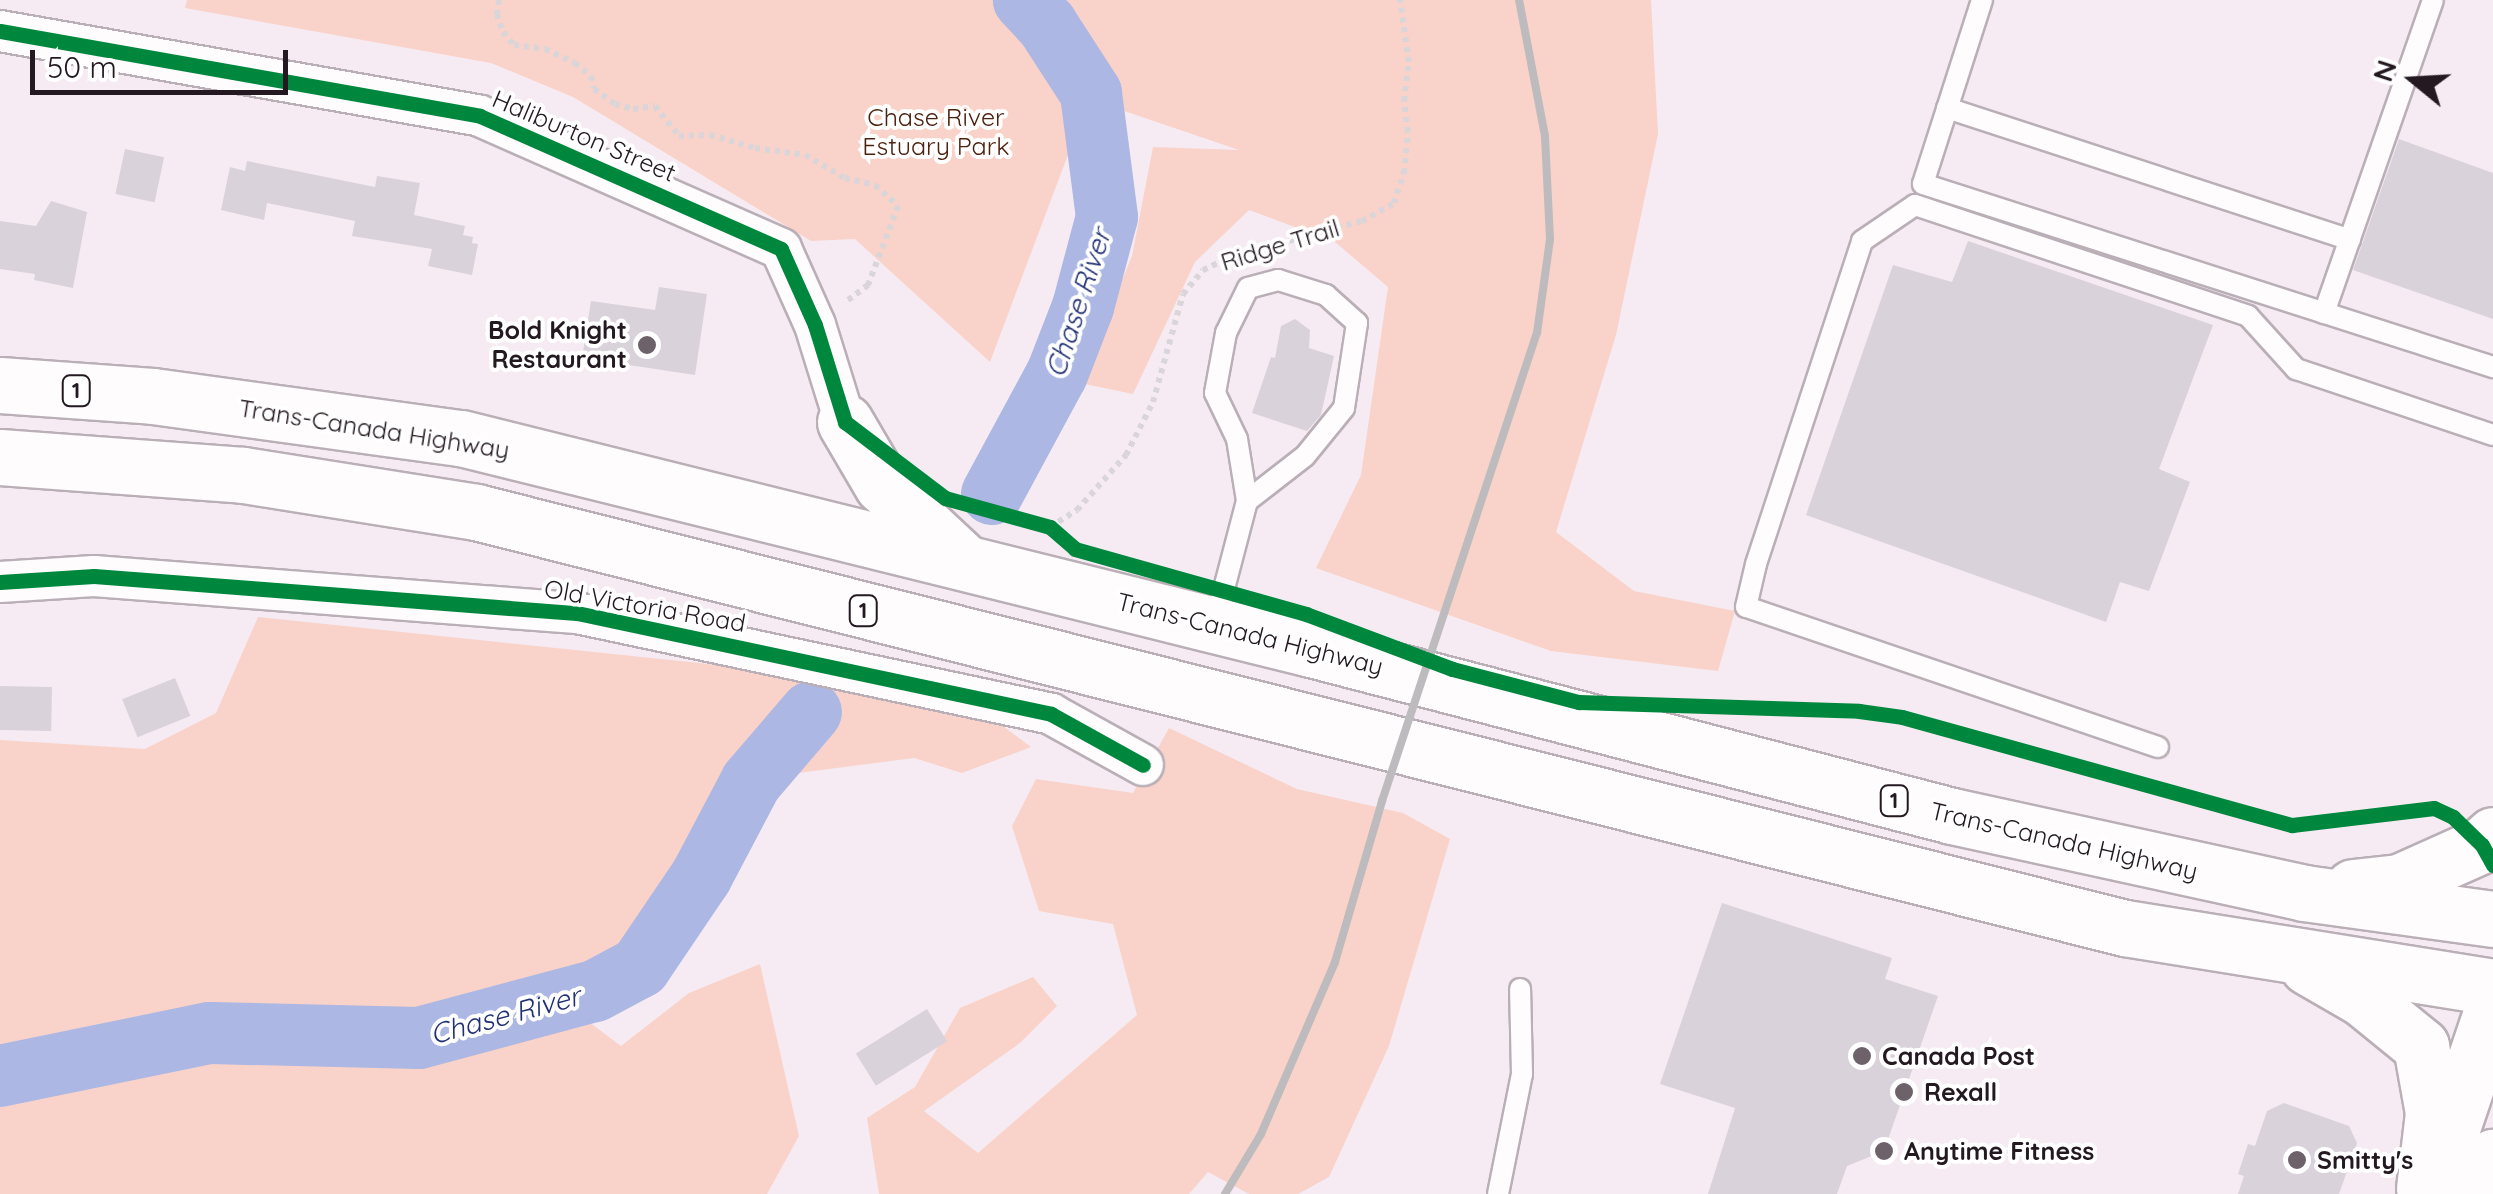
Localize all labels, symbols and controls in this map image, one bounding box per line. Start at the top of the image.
scale bar [35,30,292,92]
north arrow [2363,30,2463,130]
text: 50 m [47,48,117,86]
text: N [2364,55,2404,86]
street label: Haliburton Street [488,84,680,188]
park label: Chase River Estuary Park [862,103,1010,162]
street label: Ridge Trail [1217,213,1343,277]
water label: Chase River [1038,225,1118,381]
place label: Bold Knight Restaurant [488,316,627,375]
marker: Bold Knight Restaurant [636,334,658,356]
road number: 1 [61,374,91,408]
street label: Trans-Canada Highway [237,393,511,465]
street label: Old Victoria Road [542,574,748,638]
street label: Trans-Canada Highway [1114,586,1386,682]
road number: 1 [848,594,878,628]
road number: 1 [1879,784,1909,818]
street label: Trans-Canada Highway [1927,796,2201,886]
water label: Chase River [426,979,584,1051]
place label: Canada Post [1882,1041,2035,1071]
marker: Canada Post [1851,1045,1873,1067]
place label: Rexall [1924,1077,1997,1107]
marker: Rexall [1893,1081,1915,1103]
place label: Anytime Fitness [1904,1136,2094,1166]
marker: Anytime Fitness [1873,1140,1895,1162]
place label: Smitty's [2317,1145,2413,1175]
marker: Smitty's [2286,1149,2308,1171]

